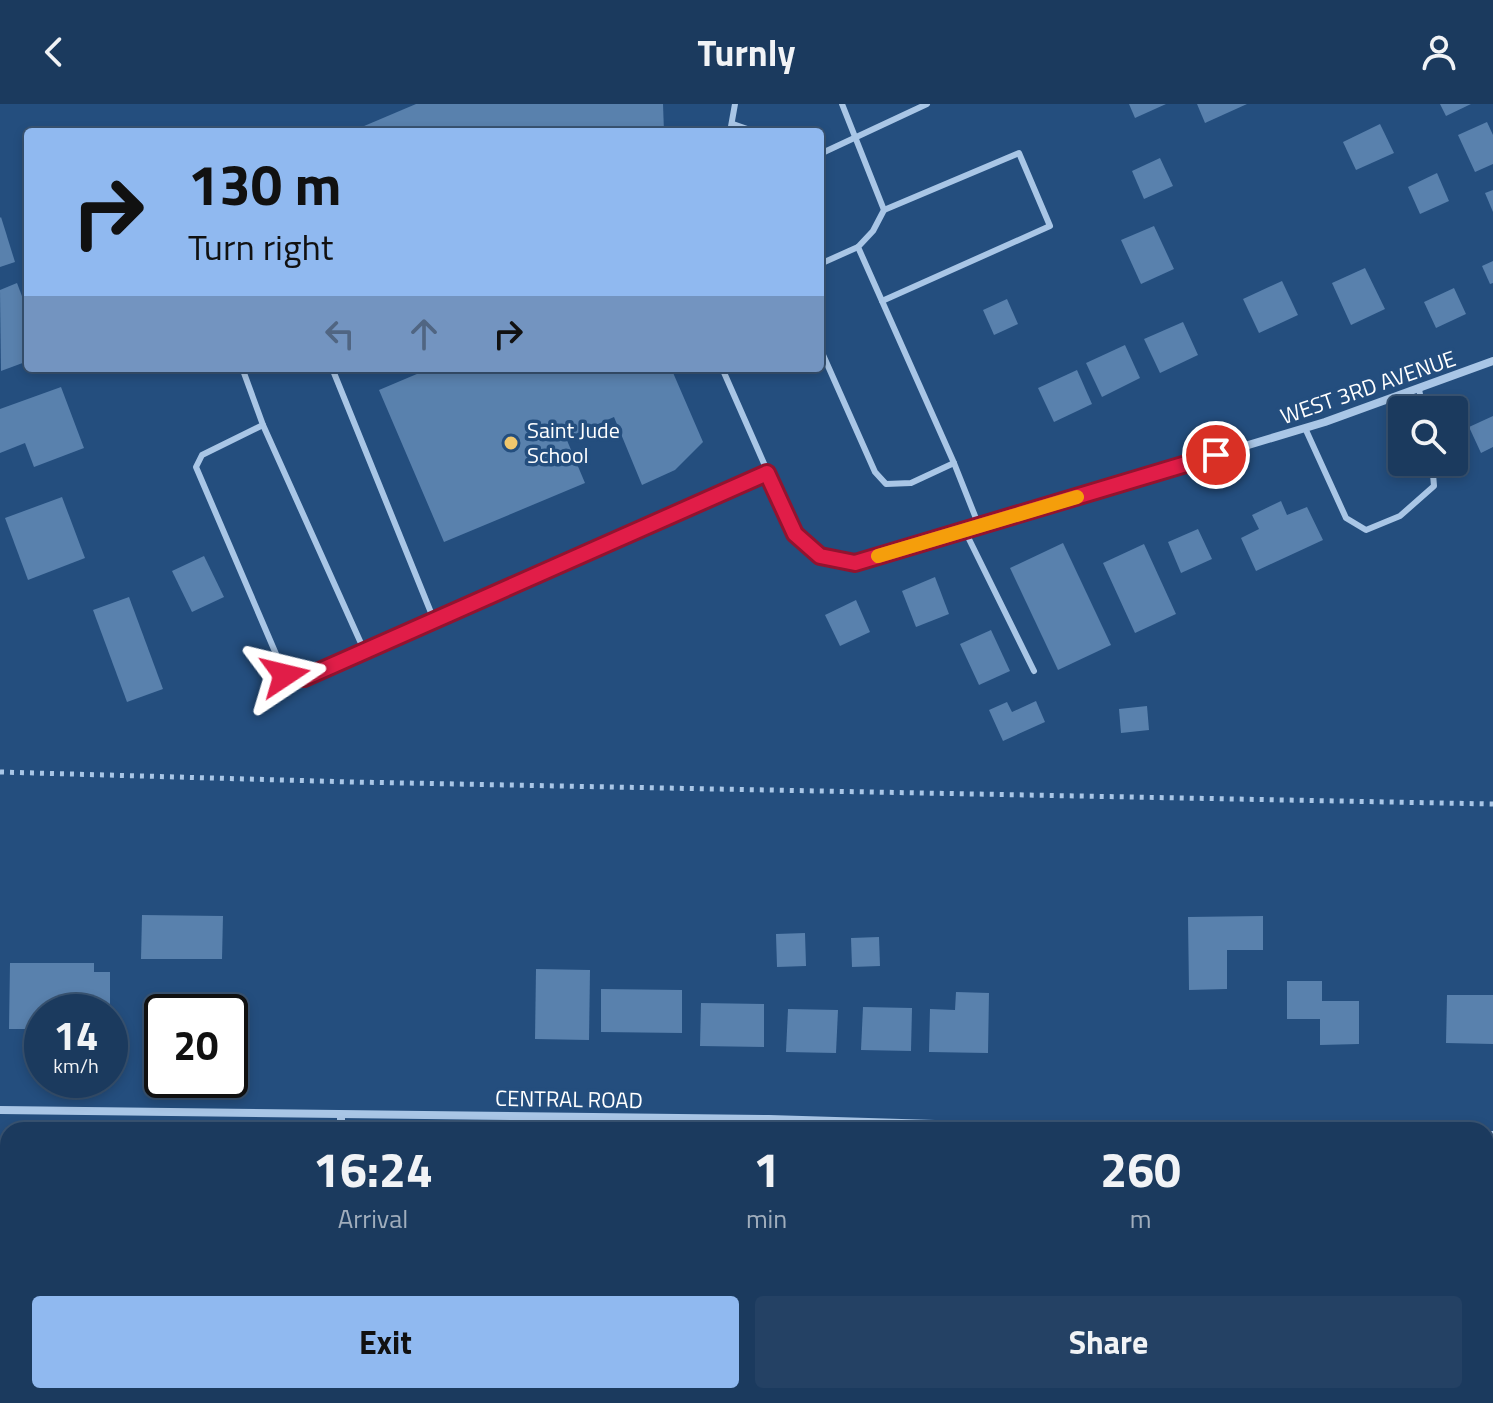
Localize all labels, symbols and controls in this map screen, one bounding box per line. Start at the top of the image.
text: Turnly [698,25,795,80]
icon: back [32,30,76,74]
icon: person [1417,30,1461,74]
text: 130 m [188,142,341,227]
icon: right [56,160,160,264]
text: Turn right [188,219,333,274]
icon: left [318,312,362,356]
icon: ahead [402,312,446,356]
icon: right [486,312,530,356]
street label: WEST 3RD AVENUE [1276,341,1460,433]
map controls [1388,396,1468,476]
button: search [1388,396,1468,476]
place label: Saint Jude School [527,413,620,472]
pin [1182,421,1250,489]
icon: arrive [1194,433,1238,477]
marker: Saint Jude School [502,434,520,452]
position arrow [243,633,327,717]
speed limit sign: 20 [144,994,248,1098]
text: 14 [54,1005,98,1066]
text: km/h [53,1050,99,1081]
street label: CENTRAL ROAD [495,1081,643,1117]
text: 16:24 [313,1133,433,1206]
text: 1 [753,1133,780,1206]
text: 260 [1100,1133,1181,1206]
text: Arrival [338,1199,408,1238]
text: min [746,1199,787,1238]
text: m [1130,1199,1152,1238]
button: Exit [32,1296,739,1388]
button: Share [755,1296,1462,1388]

